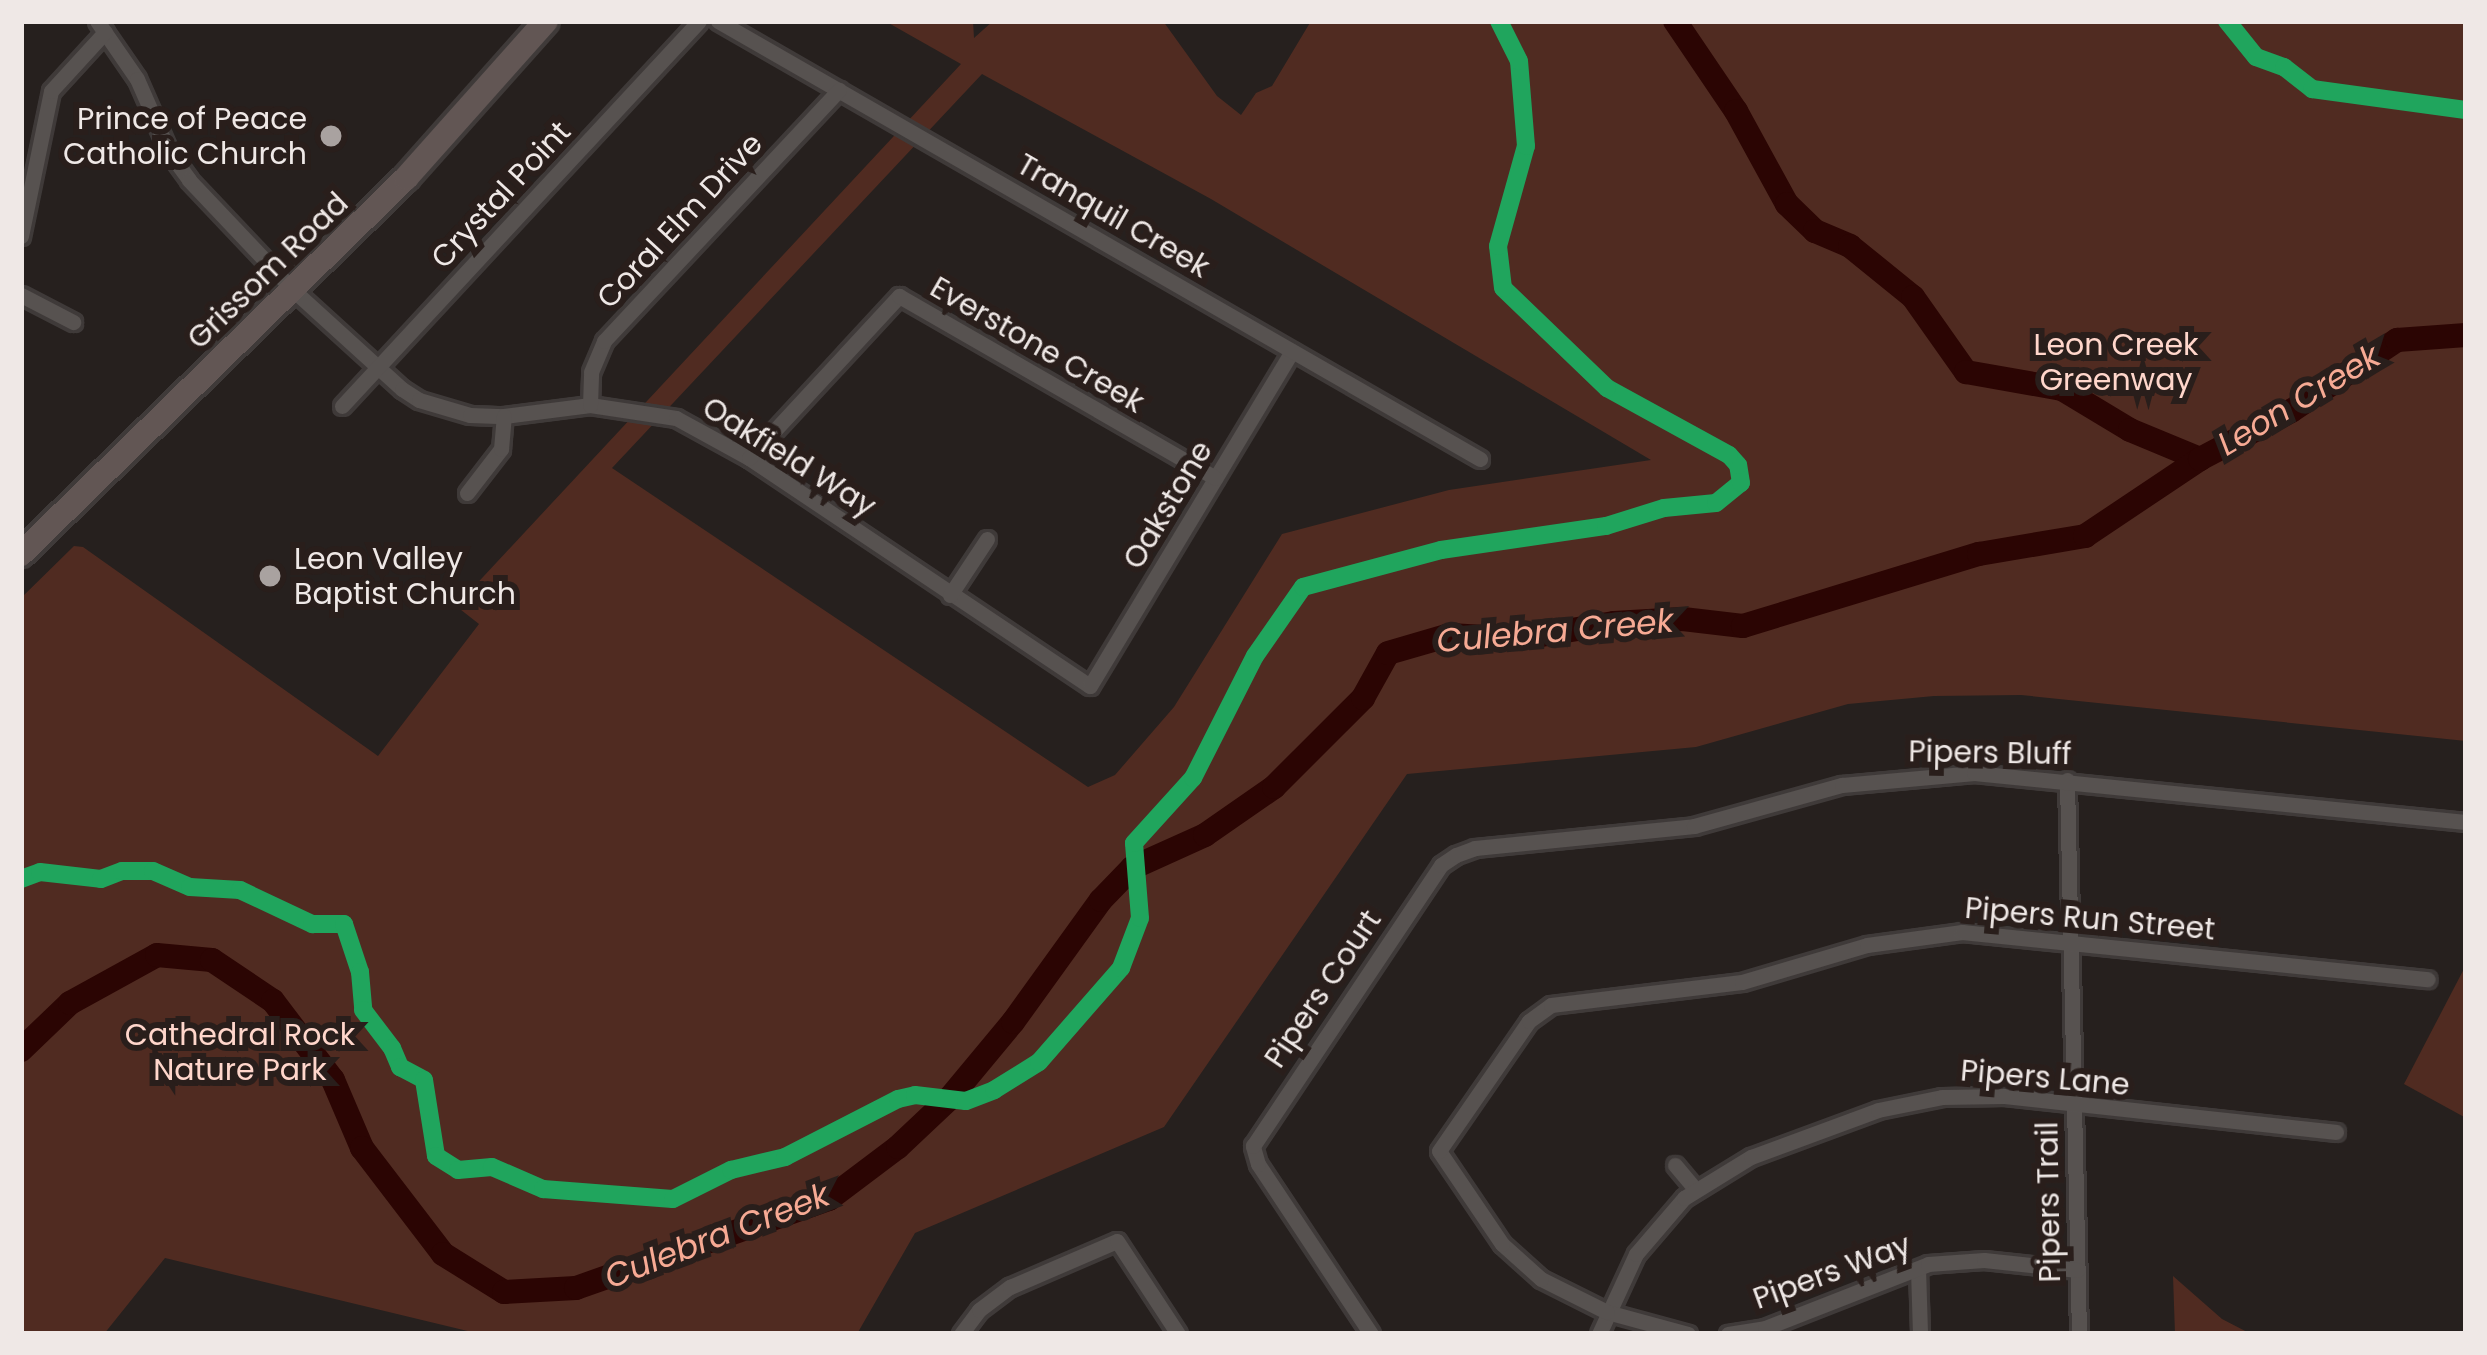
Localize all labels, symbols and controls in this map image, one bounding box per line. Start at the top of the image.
place label: Prince of Peace Catholic Church [63,101,307,172]
street label: Crystal Point [424,114,578,276]
marker: Prince of Peace Catholic Church [318,123,344,149]
street label: Coral Elm Drive [590,126,770,316]
street label: Tranquil Creek [1010,146,1216,286]
street label: Grissom Road [180,185,356,357]
street label: Everstone Creek [924,269,1150,421]
park label: Leon Creek Greenway [2034,327,2198,398]
water label: Leon Creek [2211,336,2387,464]
street label: Oakfield Way [696,389,882,525]
street label: Oakstone [1116,434,1220,576]
place label: Leon Valley Baptist Church [294,541,516,612]
marker: Leon Valley Baptist Church [257,563,283,589]
water label: Culebra Creek [1435,601,1675,661]
street label: Pipers Bluff [1908,734,2072,772]
street label: Pipers Run Street [1963,890,2217,948]
street label: Pipers Court [1257,903,1389,1075]
park label: Cathedral Rock Nature Park [125,1017,355,1088]
street label: Pipers Lane [1959,1053,2131,1103]
street label: Pipers Trail [2030,1121,2068,1283]
water label: Culebra Creek [599,1175,835,1297]
street label: Pipers Way [1748,1227,1916,1317]

